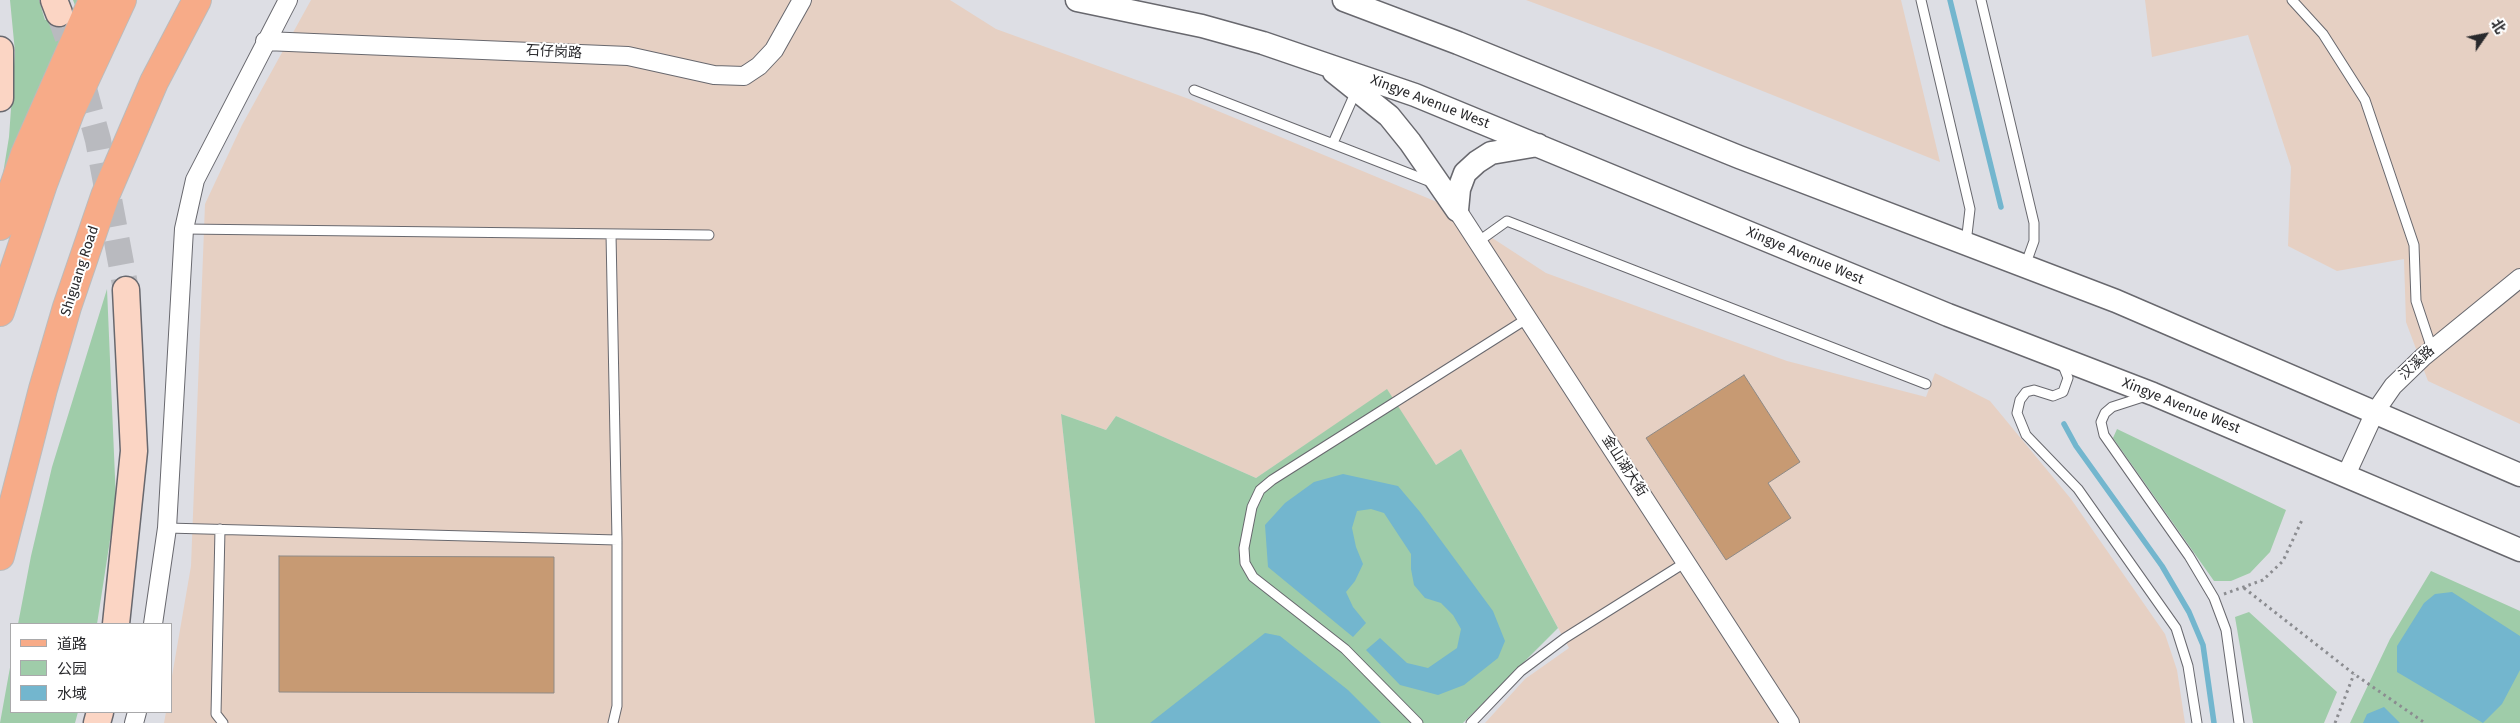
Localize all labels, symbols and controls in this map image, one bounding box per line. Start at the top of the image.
north arrow [2460,10,2510,60]
text: 北 [2487,16,2509,37]
street label: 石仔岗路 [526,42,582,62]
street label: Xingye Avenue West [1368,72,1492,132]
street label: Shiguang Road [57,224,103,318]
street label: Xingye Avenue West [1744,224,1866,288]
street label: 汉溪路 [2396,343,2438,383]
street label: Xingye Avenue West [2119,375,2243,437]
street label: 金山湖大街 [1598,432,1650,500]
legend [10,623,172,713]
text: 道路 [57,635,87,653]
text: 公园 [57,660,87,678]
text: 水域 [57,685,87,703]

